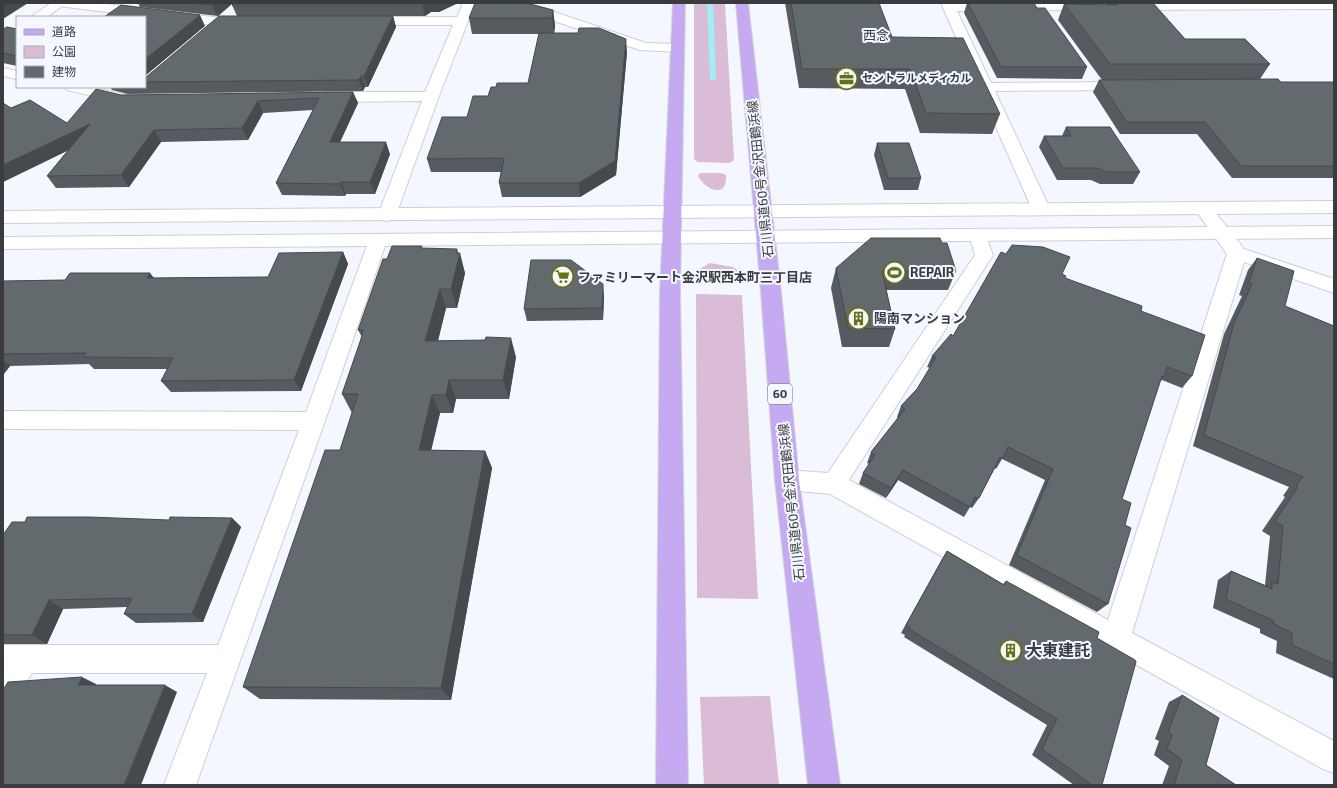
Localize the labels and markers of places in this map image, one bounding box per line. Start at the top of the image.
office icon: セントラルメディカル [834,65,860,91]
place label: セントラルメディカル [862,71,971,84]
sports icon: REPAIR [881,259,907,285]
supermarket icon: ファミリーマート金沢駅西本町三丁目店 [550,264,576,290]
place label: REPAIR [910,264,955,280]
place label: ファミリーマート金沢駅西本町三丁目店 [578,269,812,285]
building icon: 陽南マンション [845,305,871,331]
place label: 陽南マンション [874,310,965,326]
building icon: 大東建託 [998,637,1024,663]
place label: 大東建託 [1026,640,1090,659]

